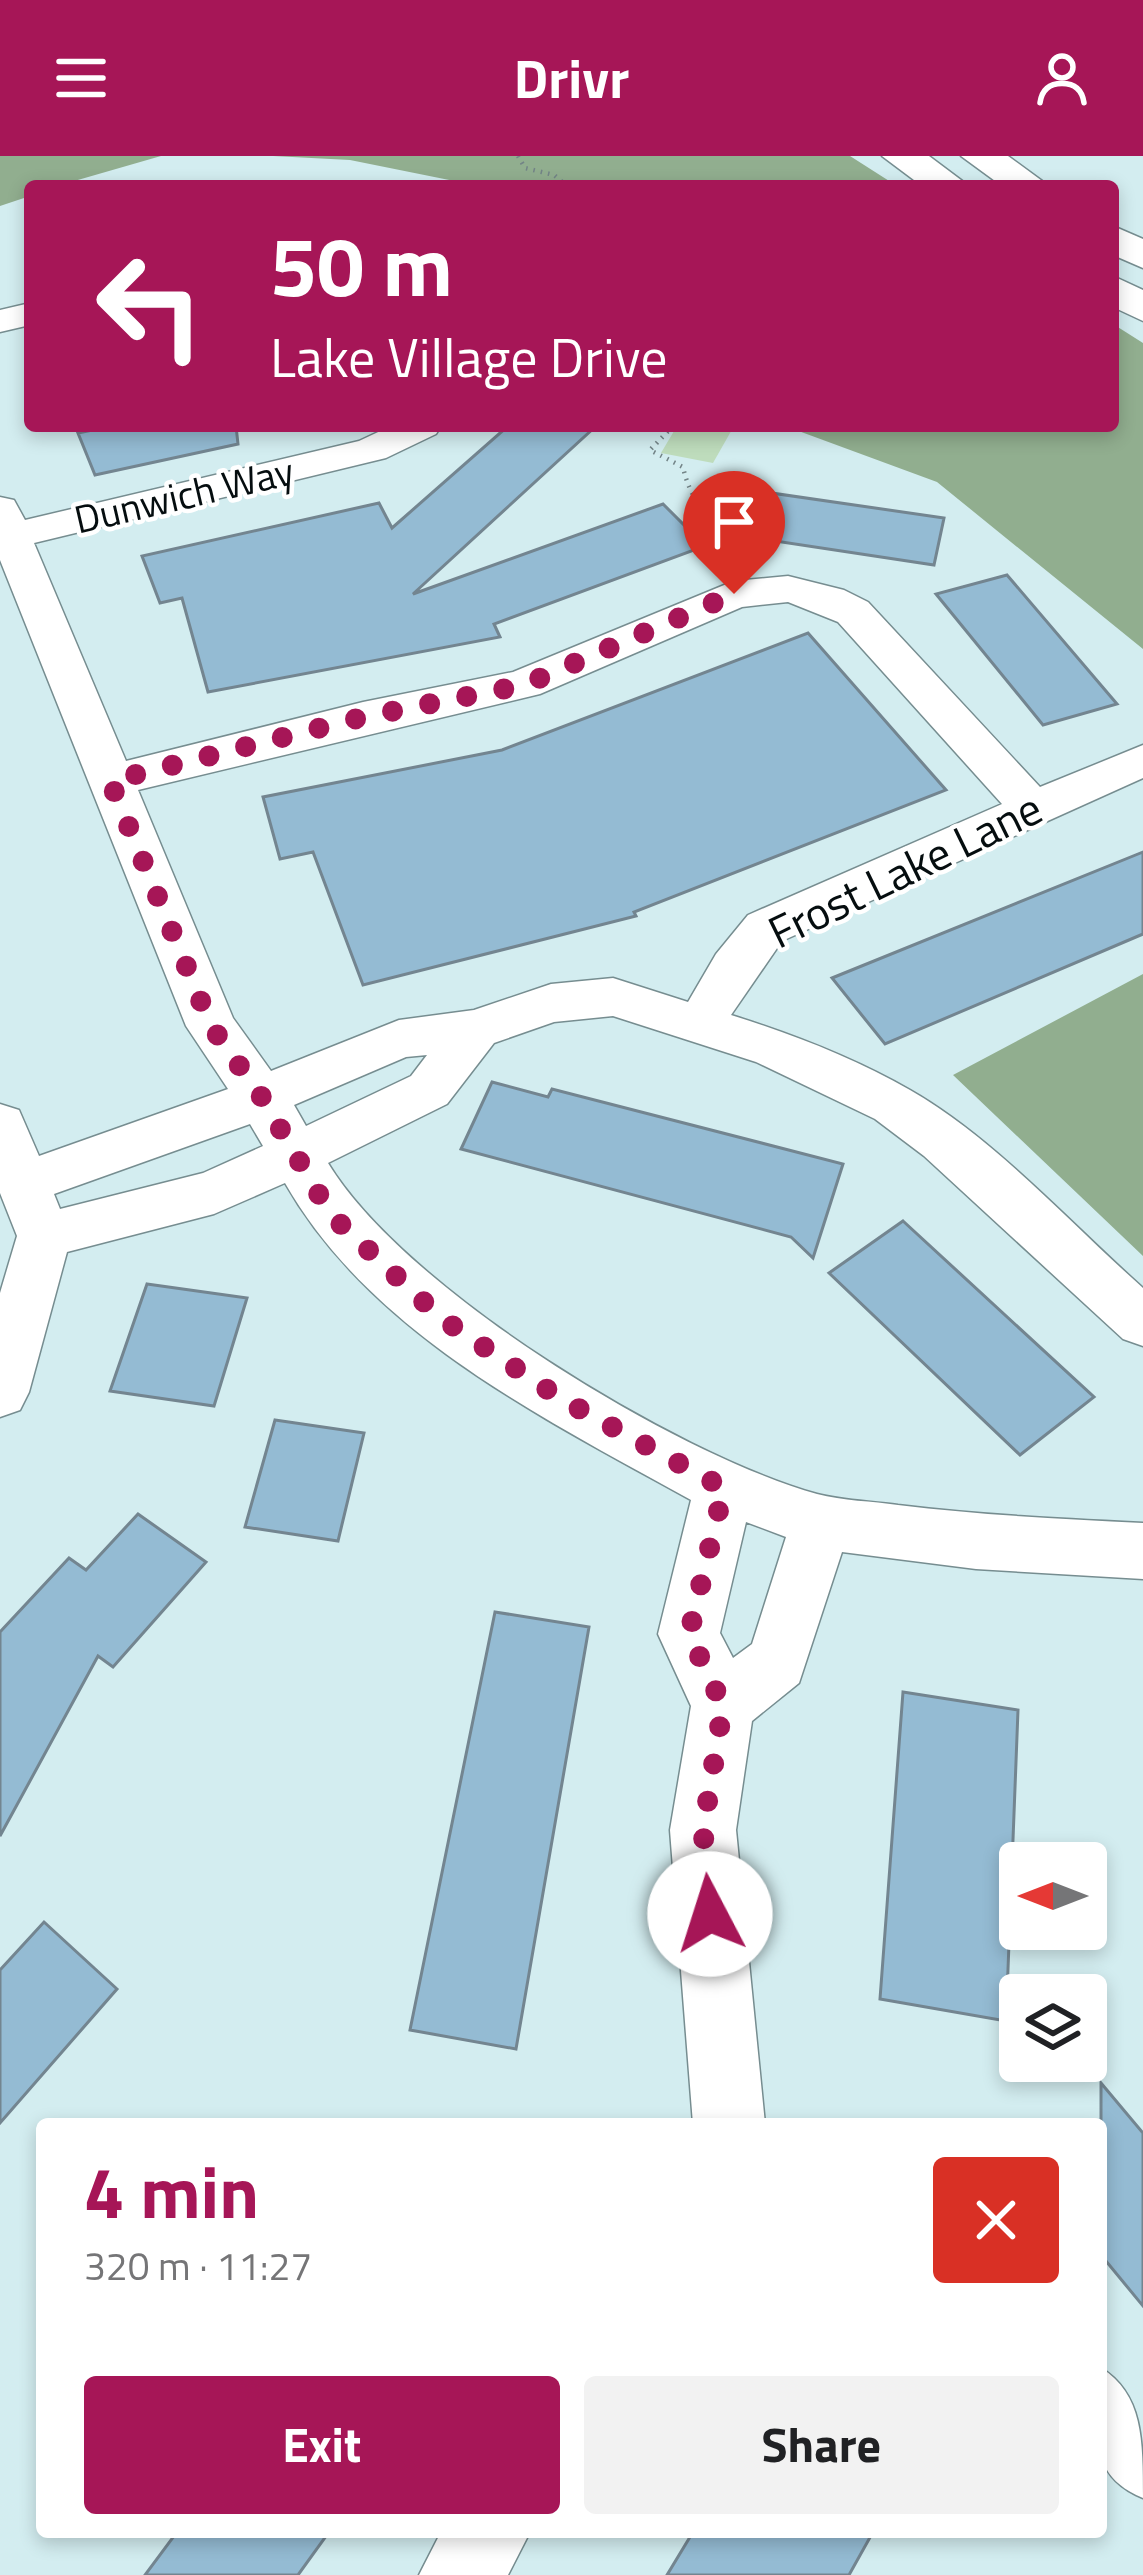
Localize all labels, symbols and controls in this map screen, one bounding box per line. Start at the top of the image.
text: Drivr [514,37,629,119]
icon: menu [48,45,114,111]
icon: person [1029,45,1095,111]
text: 50 m [270,201,453,329]
icon: left [72,228,228,384]
text: Lake Village Drive [270,316,668,398]
street label: Dunwich Way [68,441,299,548]
pin [683,471,785,594]
icon: arrive [701,489,767,555]
street label: Frost Lake Lane [756,773,1053,965]
north arrow [999,1842,1107,1950]
map controls [999,1842,1107,2082]
position arrow [647,1851,773,1977]
button: layers [999,1974,1107,2082]
text: 4 min [84,2136,259,2246]
button: close [933,2157,1059,2283]
text: 320 m · 11:27 [84,2236,312,2295]
button: Exit [84,2376,560,2514]
button: Share [584,2376,1059,2514]

